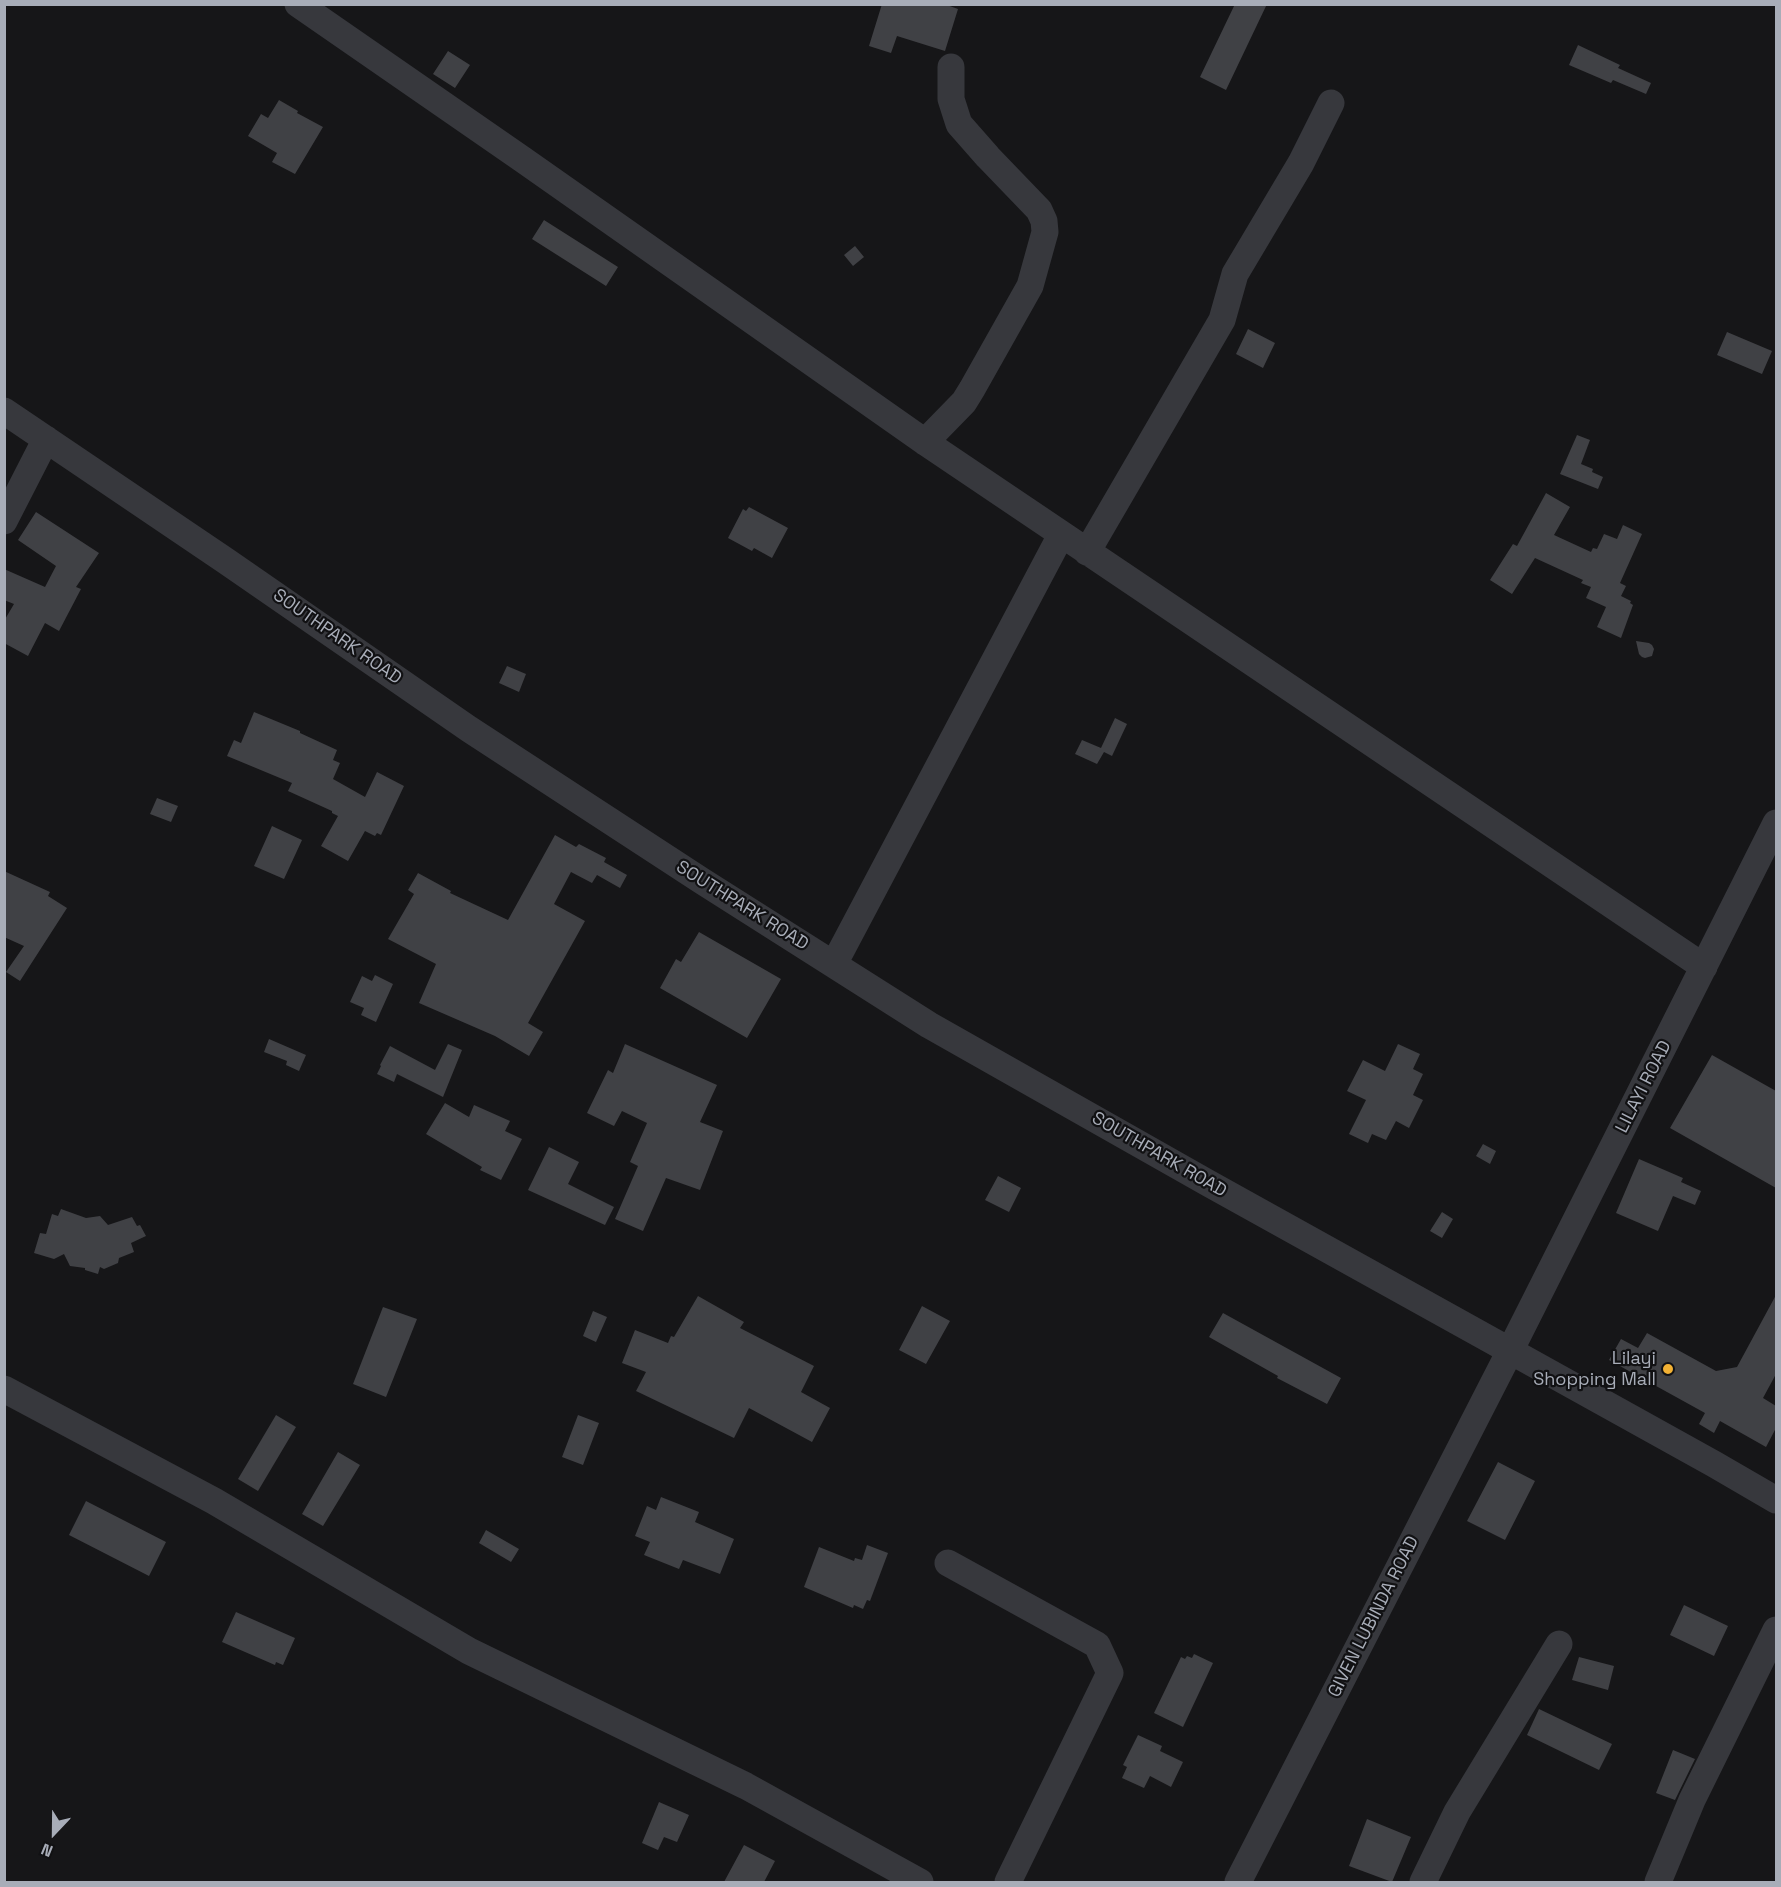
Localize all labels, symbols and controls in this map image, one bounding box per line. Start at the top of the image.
street label: SOUTHPARK ROAD [269,585,405,689]
street label: SOUTHPARK ROAD [672,857,812,955]
street label: LILAYI ROAD [1612,1037,1676,1137]
street label: SOUTHPARK ROAD [1088,1108,1230,1202]
place label: Lilayi Shopping Mall [1533,1348,1656,1390]
marker: Lilayi Shopping Mall [1661,1362,1675,1376]
street label: GIVEN LUBINDA ROAD [1324,1533,1424,1701]
north arrow [24,1803,84,1863]
text: N [38,1838,56,1862]

